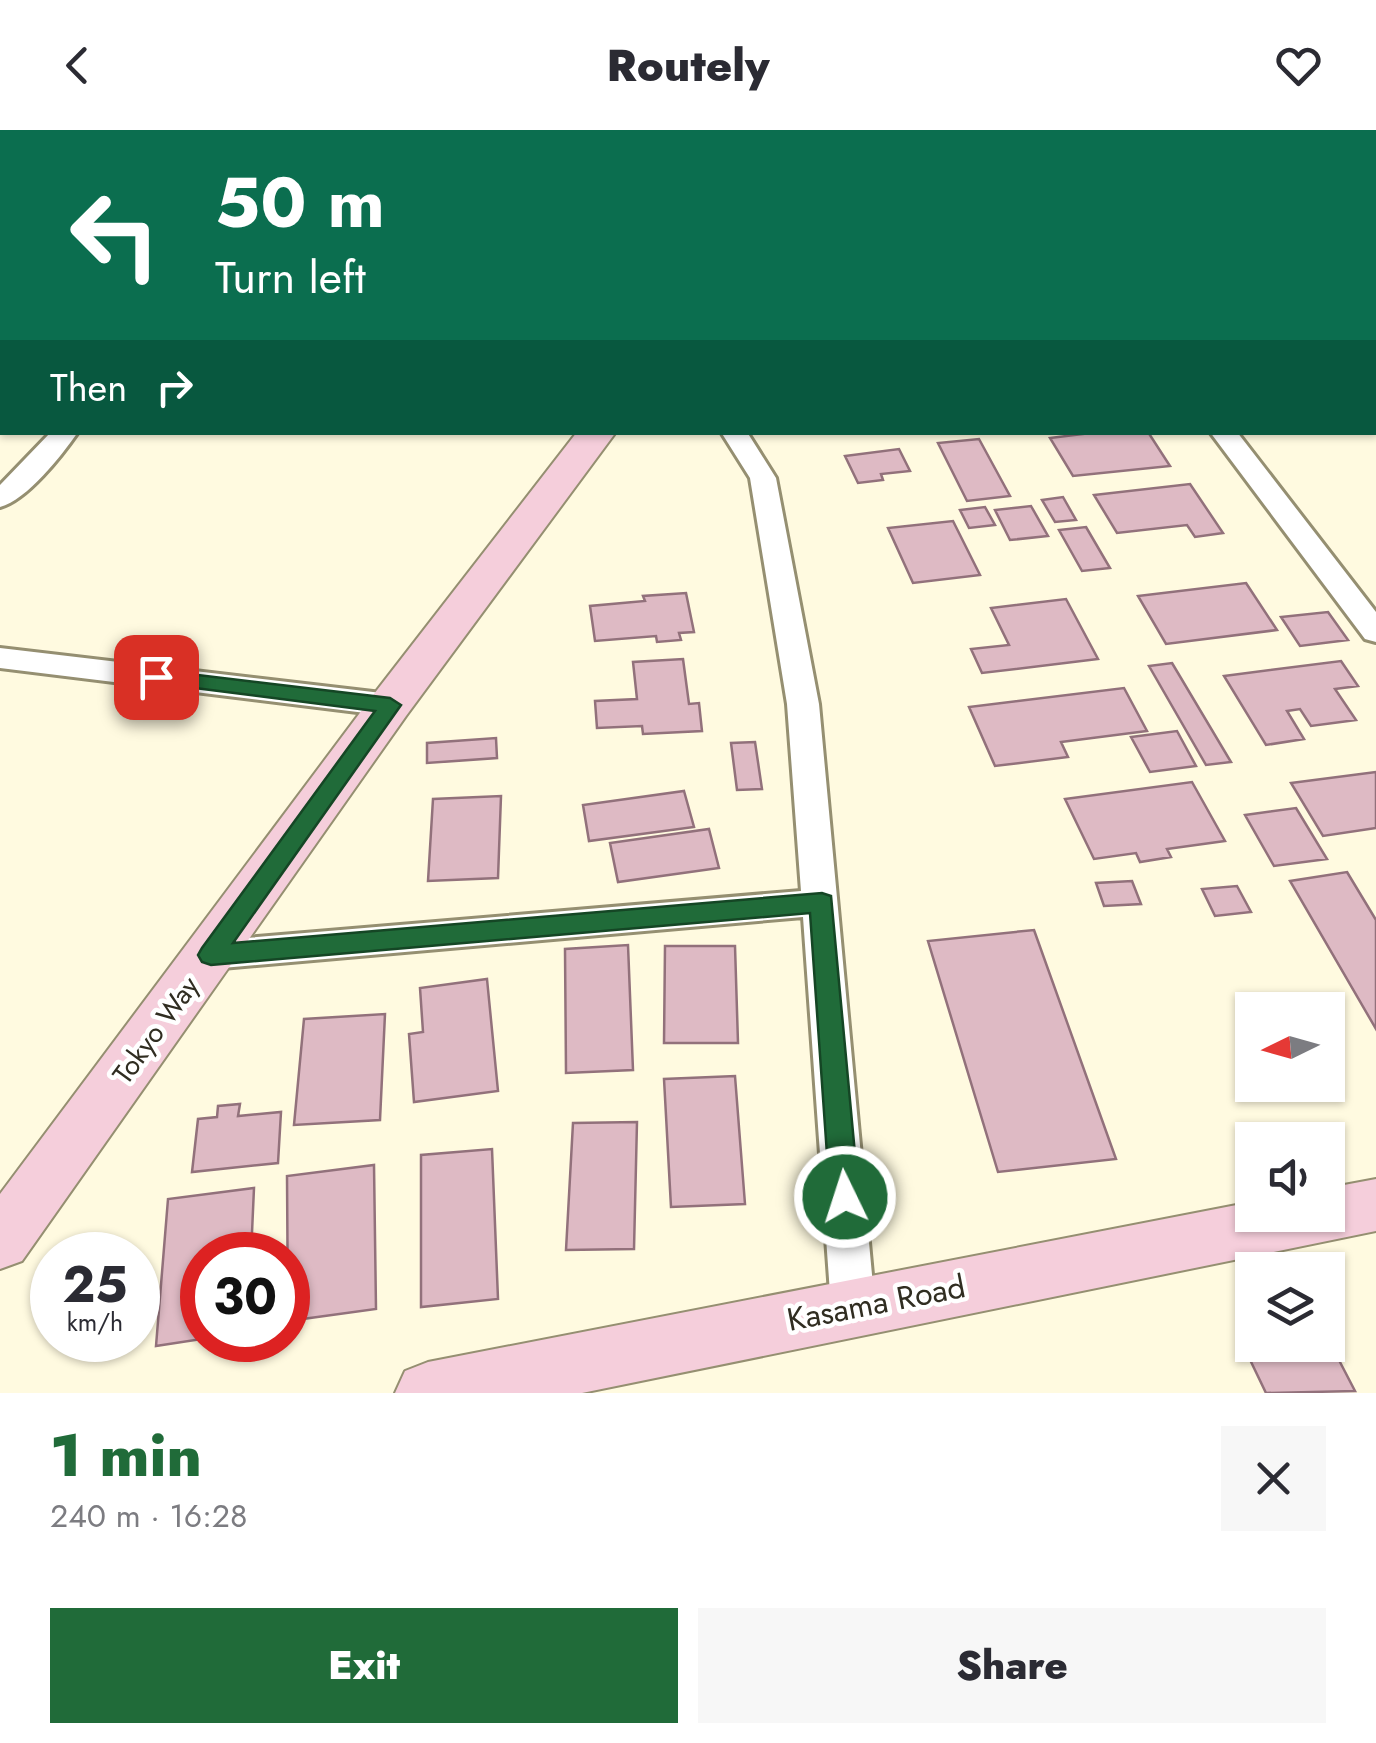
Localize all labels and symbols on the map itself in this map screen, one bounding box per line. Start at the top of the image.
pin [114,635,199,720]
street label: Tokyo Way [103,967,210,1092]
north arrow [1235,992,1345,1102]
position arrow [793,1145,897,1249]
speed limit sign: 30 [180,1232,310,1362]
street label: Kasama Road [783,1263,969,1343]

